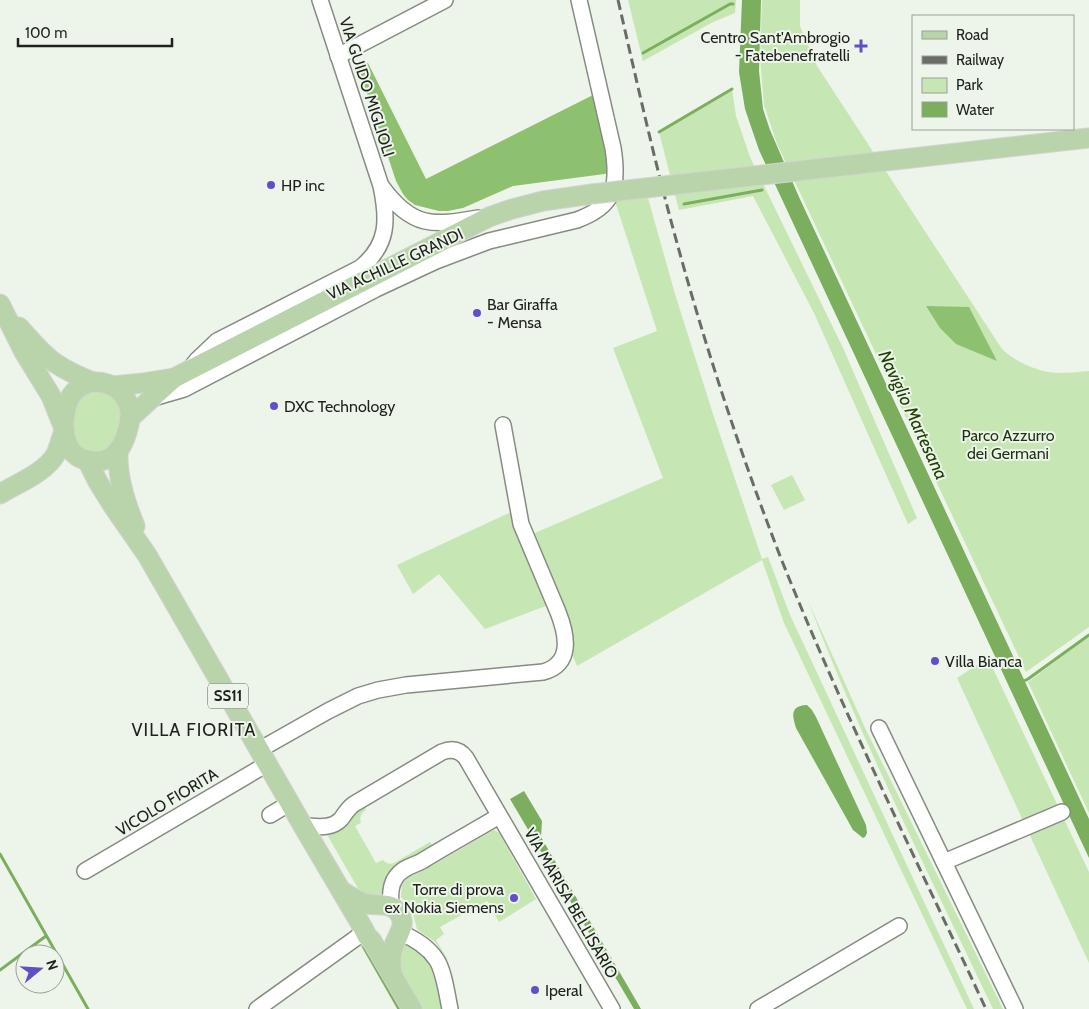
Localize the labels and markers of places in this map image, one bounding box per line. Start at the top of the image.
place label: Centro Sant'Ambrogio - Fatebenefratelli [701,28,850,65]
marker: Centro Sant'Ambrogio - Fatebenefratelli [854,39,868,53]
place label: HP inc [281,176,325,195]
marker: HP inc [265,179,277,191]
place label: Bar Giraffa - Mensa [487,295,558,332]
marker: Bar Giraffa - Mensa [471,307,483,319]
place label: DXC Technology [284,397,395,416]
marker: DXC Technology [268,400,280,412]
place label: Villa Bianca [945,652,1022,671]
marker: Villa Bianca [929,655,941,667]
place label: Torre di prova ex Nokia Siemens [384,880,504,917]
marker: Torre di prova ex Nokia Siemens [508,892,520,904]
place label: Iperal [545,981,583,1000]
marker: Iperal [529,984,541,996]

